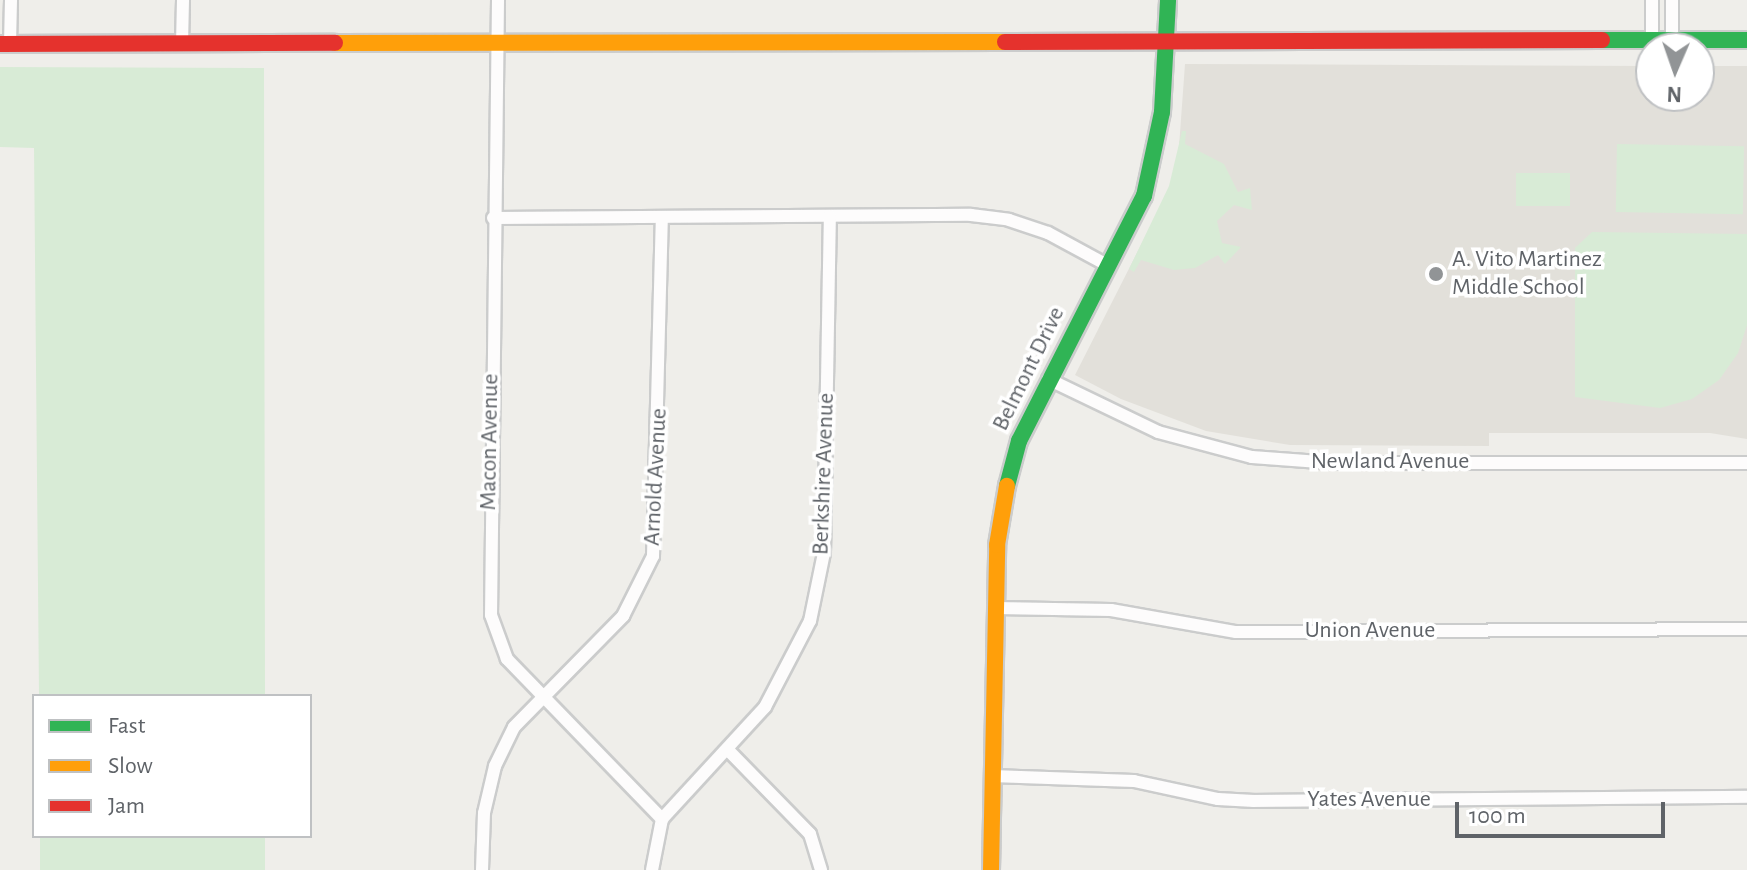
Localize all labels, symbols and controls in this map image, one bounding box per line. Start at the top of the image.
north arrow [1635,32,1715,112]
text: N [1666,83,1682,105]
place label: A. Vito Martinez Middle School [1452,246,1602,302]
marker: A. Vito Martinez Middle School [1427,265,1445,283]
street label: Belmont Drive [987,302,1071,436]
street label: Macon Avenue [474,373,506,511]
street label: Berkshire Avenue [807,392,841,556]
street label: Arnold Avenue [638,407,674,547]
street label: Newland Avenue [1311,448,1469,476]
street label: Union Avenue [1305,617,1435,645]
legend [32,694,312,838]
text: Fast [108,714,145,738]
text: Slow [108,754,153,778]
street label: Yates Avenue [1307,786,1431,814]
scale bar [1459,786,1669,836]
text: Jam [108,794,145,818]
text: 100 m [1469,804,1526,828]

